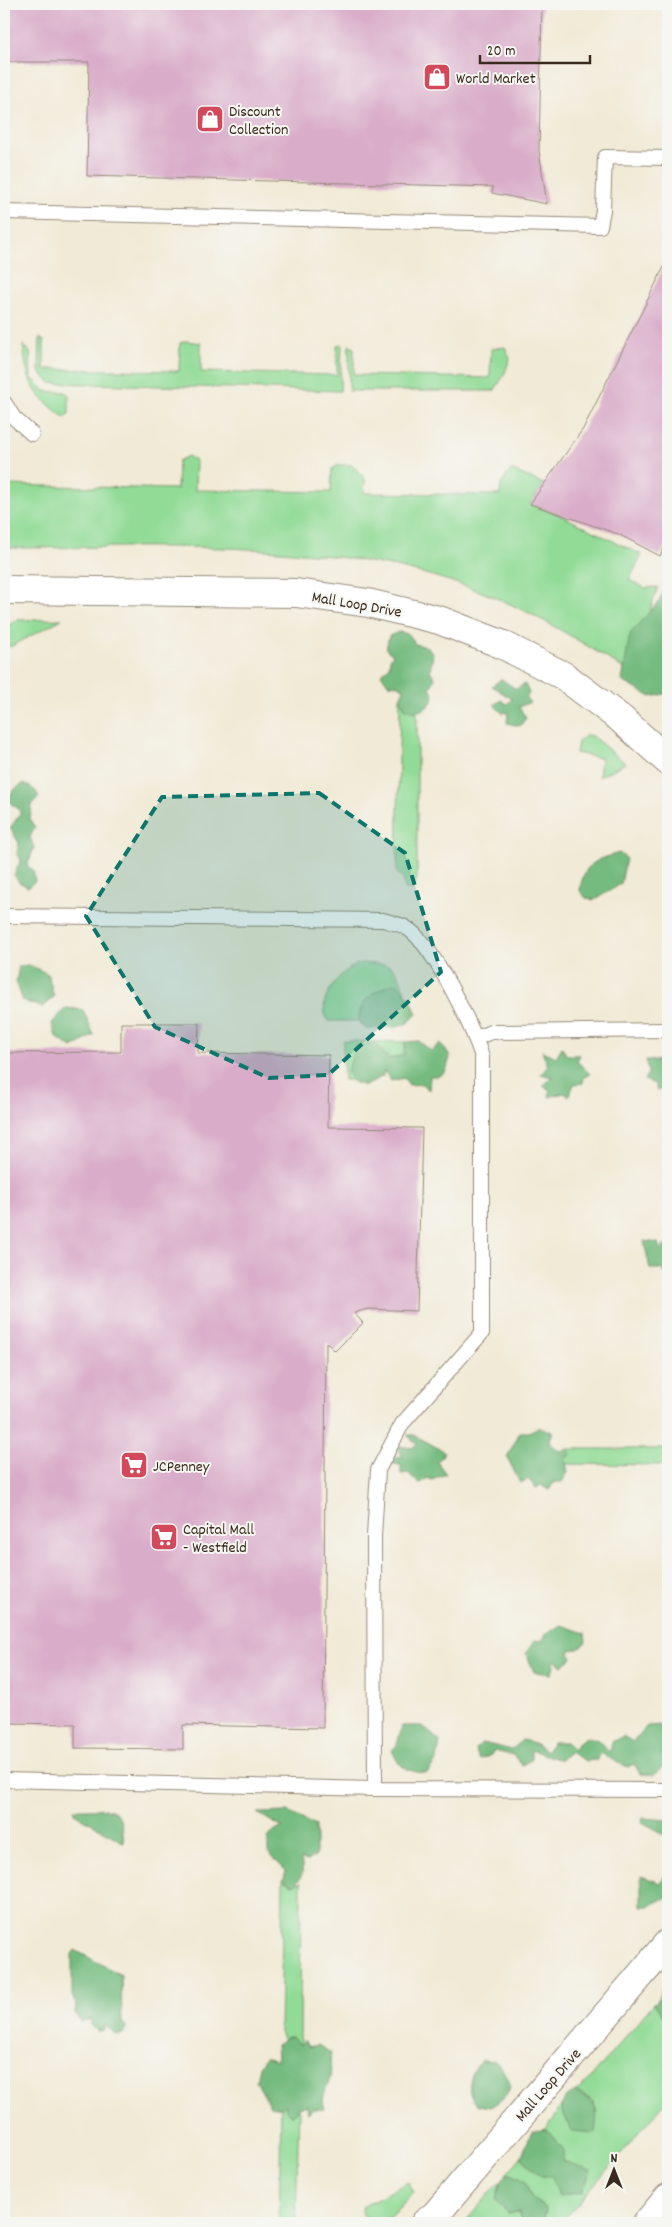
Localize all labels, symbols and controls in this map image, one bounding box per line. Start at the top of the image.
scale bar [480,32,590,64]
text: 20 m [487,41,515,63]
shop icon: World Market [422,62,452,92]
place label: World Market [456,68,536,91]
place label: Discount Collection [229,101,288,142]
shop icon: Discount Collection [195,104,225,134]
street label: Mall Loop Drive [310,586,403,625]
supermarket icon: JCPenney [119,1450,149,1480]
place label: JCPenney [153,1456,210,1479]
place label: Capital Mall - Westfield [183,1519,254,1560]
supermarket icon: Capital Mall - Westfield [149,1522,179,1552]
street label: Mall Loop Drive [510,2044,587,2127]
north arrow [590,2144,640,2194]
text: N [611,2149,618,2169]

